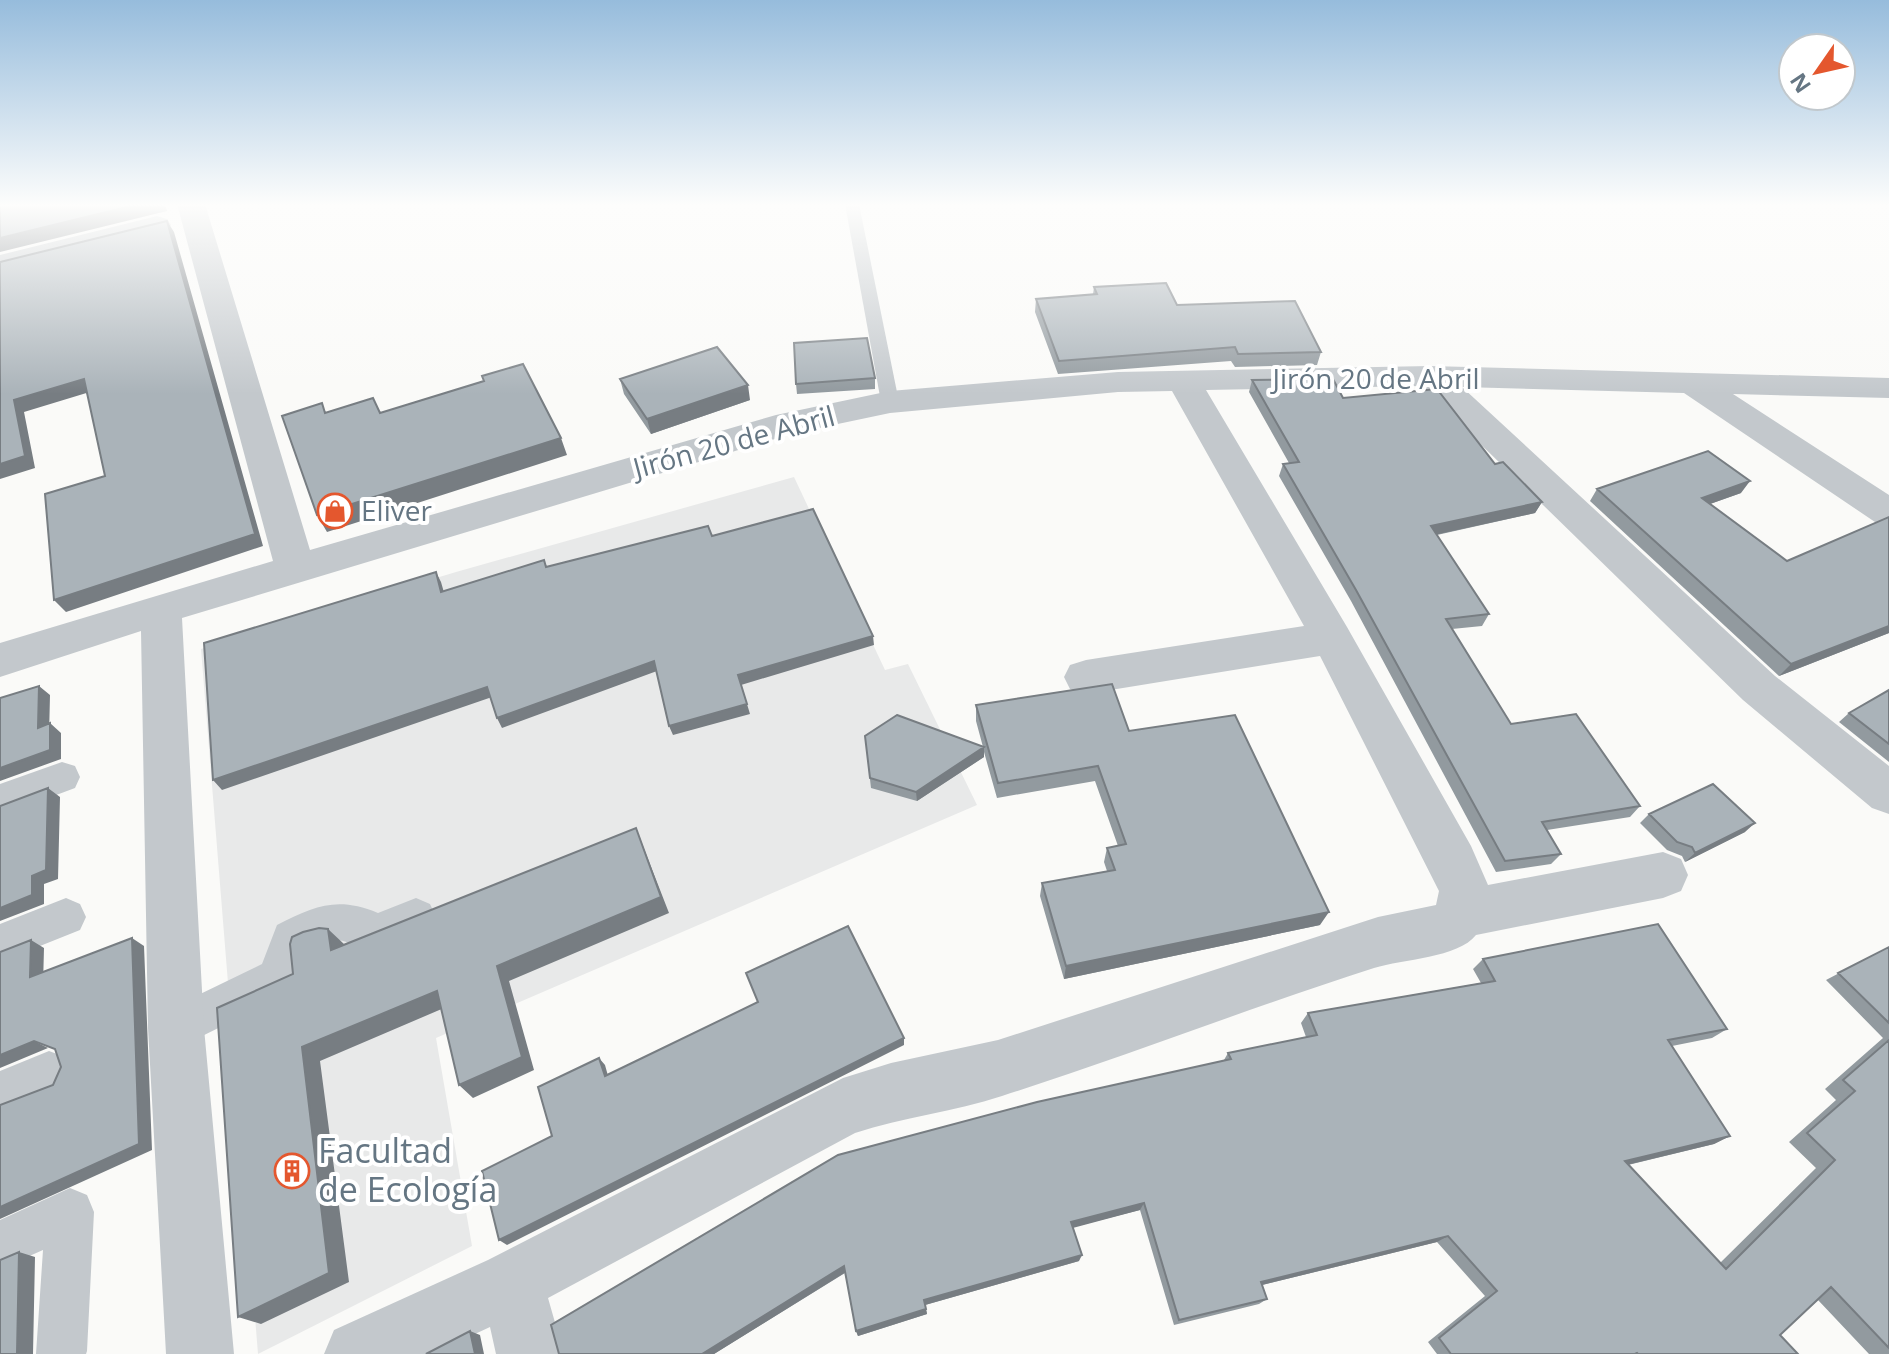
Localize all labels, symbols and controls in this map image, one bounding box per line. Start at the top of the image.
north arrow [1777,32,1857,112]
text: N [1782,68,1817,100]
street label: Jirón 20 de Abril [1269,359,1480,397]
street label: Jirón 20 de Abril [626,396,839,487]
place label: Eliver [361,491,432,529]
shop icon: Eliver [316,492,354,530]
place label: Facultad de Ecología [318,1127,497,1212]
building icon: Facultad de Ecología [273,1152,311,1190]

